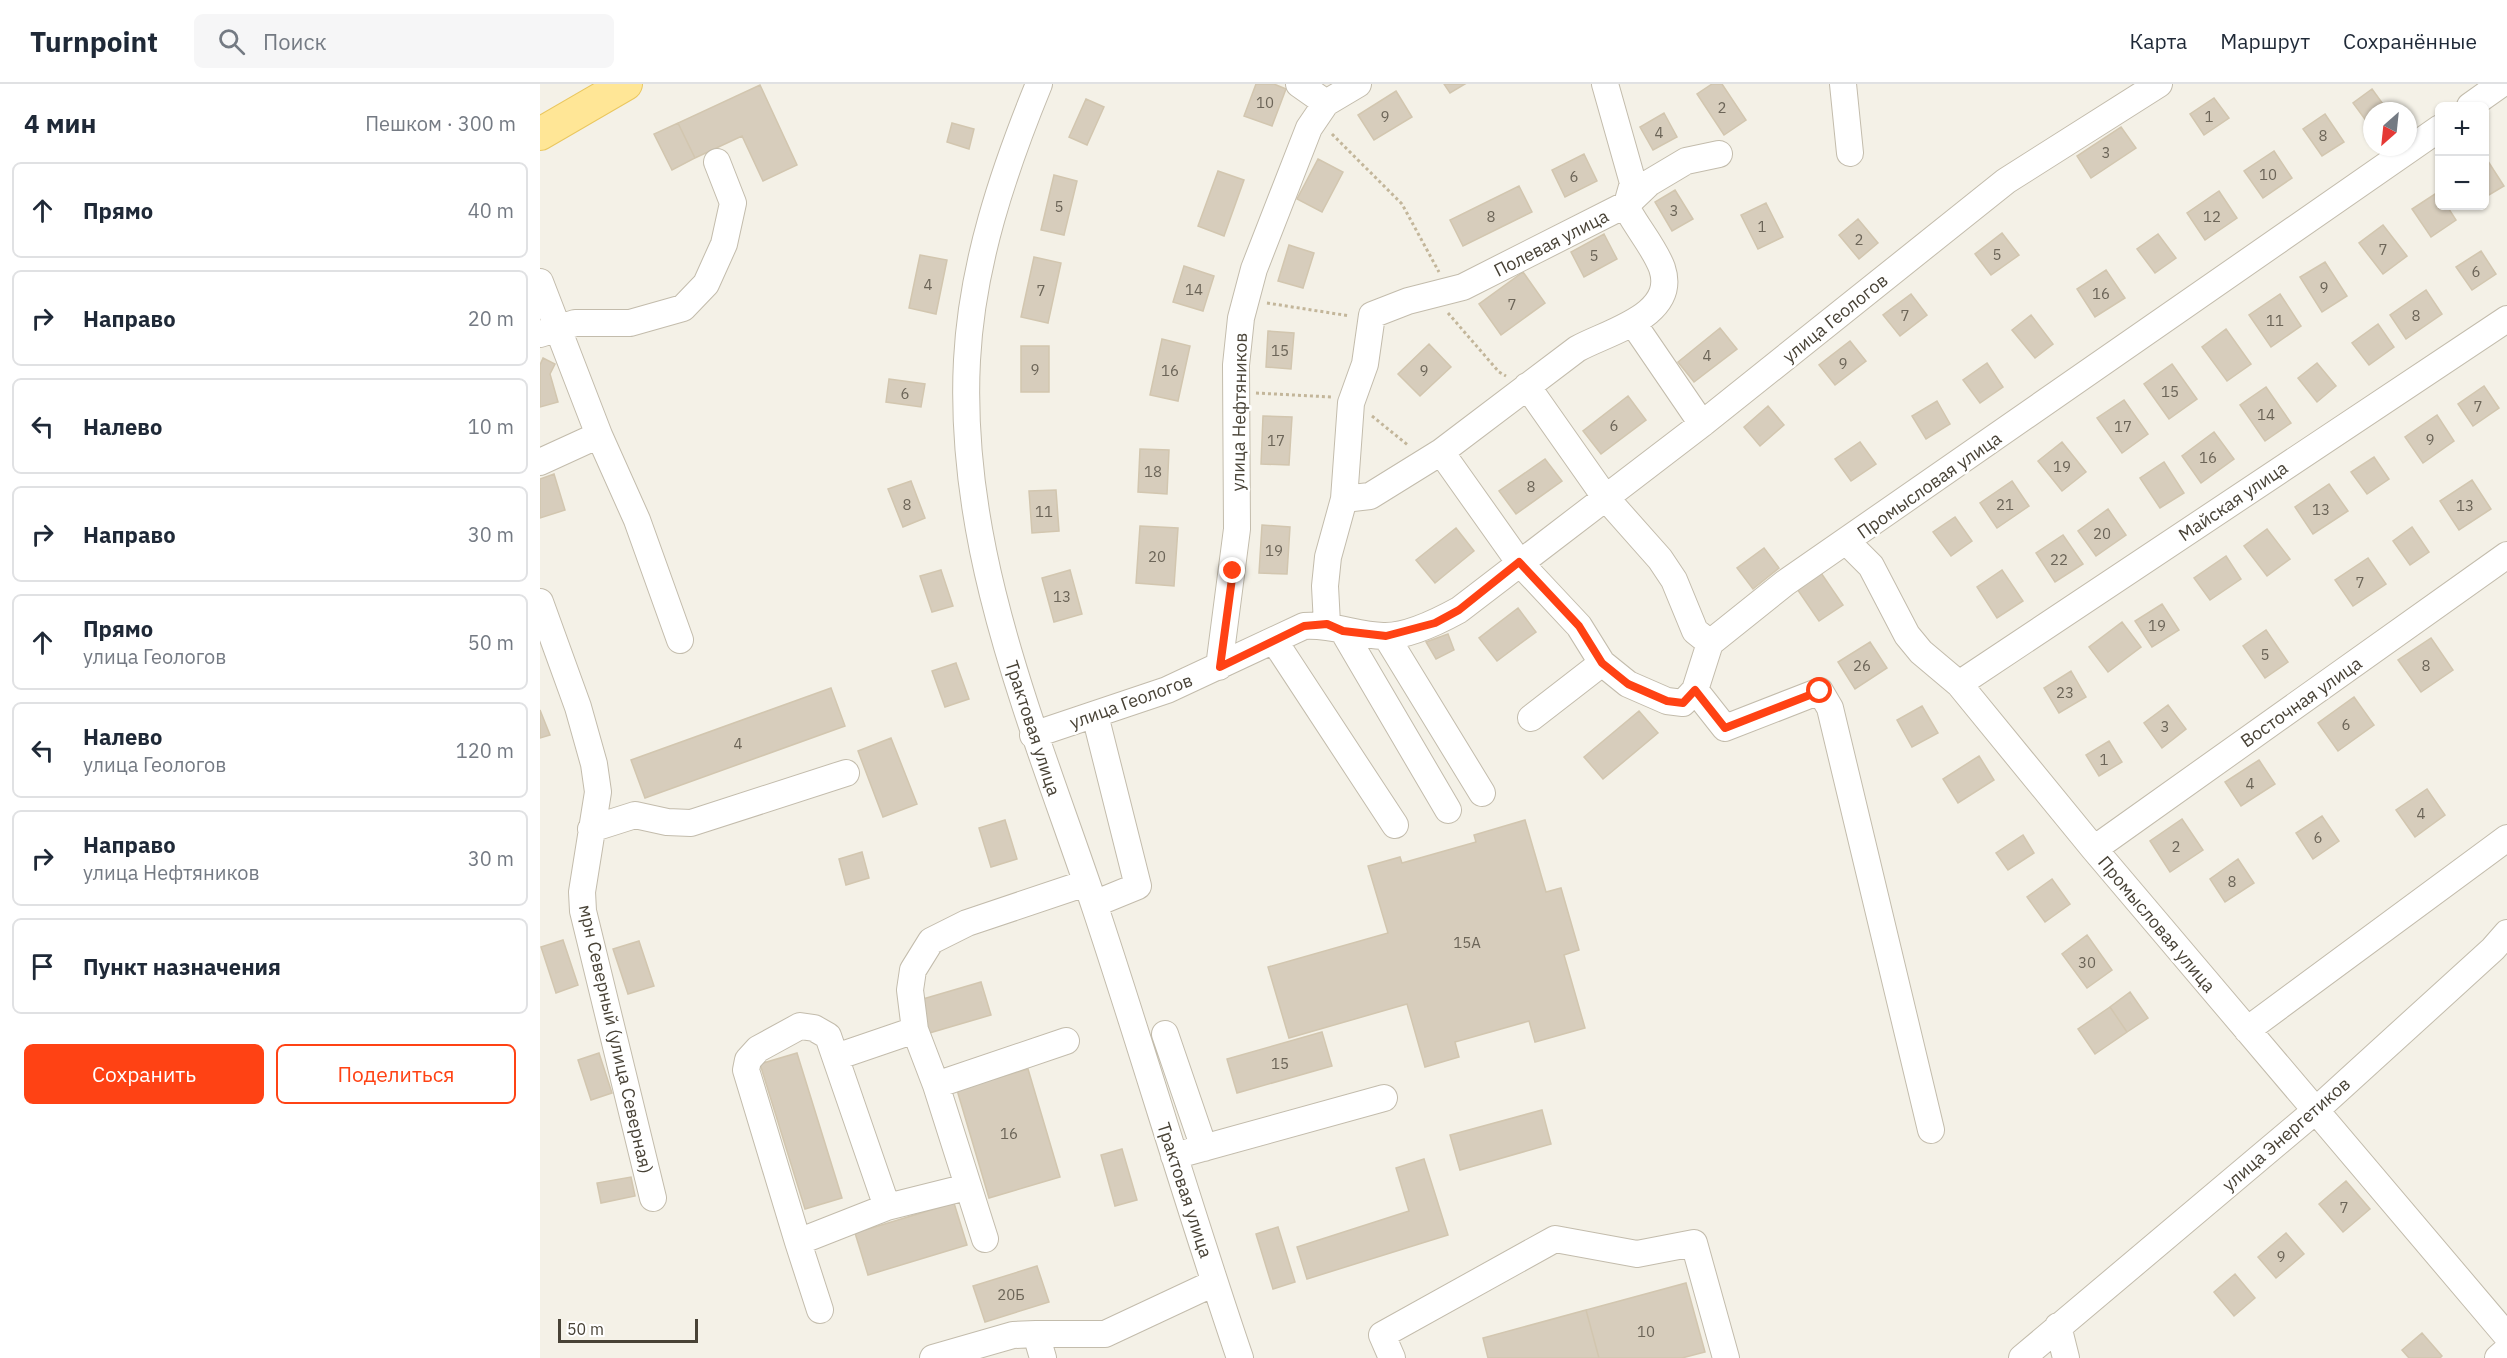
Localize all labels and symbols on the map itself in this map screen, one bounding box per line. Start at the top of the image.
house number: 10 [1256,93,1274,112]
house number: 2 [1717,98,1727,117]
north arrow [2363,102,2417,156]
house number: 9 [1380,107,1390,126]
house number: 1 [2204,107,2214,126]
house number: 4 [1654,123,1664,142]
house number: 8 [2318,126,2328,145]
house number: 3 [2101,143,2111,162]
house number: 10 [2259,165,2277,184]
house number: 6 [1569,167,1579,186]
house number: 5 [1054,197,1064,216]
house number: 3 [1669,201,1679,220]
street label: Полевая улица [1490,204,1613,282]
house number: 8 [1486,207,1496,226]
house number: 12 [2203,207,2221,226]
house number: 1 [1757,217,1767,236]
house number: 2 [1854,230,1864,249]
house number: 7 [2378,240,2388,259]
house number: 5 [1992,245,2002,264]
house number: 5 [1589,246,1599,265]
house number: 6 [2471,262,2481,281]
street label: улица Геологов [1778,268,1892,368]
house number: 4 [923,275,933,294]
house number: 9 [2319,278,2329,297]
house number: 14 [1185,280,1203,299]
house number: 7 [1036,281,1046,300]
house number: 16 [2092,284,2110,303]
house number: 7 [1507,295,1517,314]
house number: 7 [1900,306,1910,325]
house number: 8 [2411,306,2421,325]
house number: 11 [2266,311,2284,330]
street label: улица Нефтяников [1226,332,1252,492]
house number: 15 [1271,341,1289,360]
house number: 4 [1702,346,1712,365]
house number: 9 [1838,354,1848,373]
house number: 9 [1030,360,1040,379]
house number: 16 [1161,361,1179,380]
house number: 9 [1419,361,1429,380]
house number: 15 [2161,382,2179,401]
house number: 6 [900,384,910,403]
house number: 7 [2473,397,2483,416]
house number: 14 [2257,405,2275,424]
house number: 6 [1609,416,1619,435]
house number: 17 [2114,417,2132,436]
street label: Промысловая улица [1852,426,2006,544]
house number: 9 [2425,430,2435,449]
house number: 17 [1267,431,1285,450]
house number: 16 [2199,448,2217,467]
street label: Майская улица [2174,456,2292,546]
house number: 19 [2053,457,2071,476]
house number: 18 [1144,462,1162,481]
house number: 8 [1526,477,1536,496]
house number: 8 [902,495,912,514]
house number: 21 [1996,495,2014,514]
house number: 13 [2456,496,2474,515]
house number: 13 [2312,500,2330,519]
house number: 11 [1035,502,1053,521]
house number: 20 [2093,524,2111,543]
house number: 19 [1265,541,1283,560]
house number: 20 [1148,547,1166,566]
house number: 22 [2050,550,2068,569]
route end [1219,557,1245,583]
house number: 7 [2355,573,2365,592]
house number: 13 [1053,587,1071,606]
house number: 19 [2148,616,2166,635]
house number: 5 [2260,645,2270,664]
street label: Восточная улица [2236,651,2366,752]
house number: 26 [1853,656,1871,675]
house number: 8 [2421,656,2431,675]
street label: Трактовая улица [1000,657,1066,799]
street label: улица Геологов [1066,668,1196,734]
route start [1806,677,1832,703]
house number: 23 [2056,683,2074,702]
house number: 6 [2341,715,2351,734]
house number: 3 [2160,717,2170,736]
house number: 4 [733,734,743,753]
house number: 1 [2099,750,2109,769]
house number: 4 [2245,774,2255,793]
house number: 4 [2416,804,2426,823]
house number: 6 [2313,828,2323,847]
house number: 2 [2171,837,2181,856]
street label: Промысловая улица [2093,851,2221,997]
house number: 8 [2227,872,2237,891]
street label: мрн Северный (улица Северная) [574,902,658,1176]
house number: 15А [1453,933,1481,952]
house number: 30 [2078,953,2096,972]
house number: 15 [1271,1054,1289,1073]
street label: улица Энергетиков [2217,1072,2355,1196]
street label: Трактовая улица [1152,1119,1218,1261]
house number: 16 [1000,1124,1018,1143]
house number: 7 [2339,1198,2349,1217]
house number: 9 [2276,1247,2286,1266]
house number: 20Б [997,1285,1025,1304]
scale bar [558,1316,698,1344]
house number: 10 [1637,1322,1655,1341]

